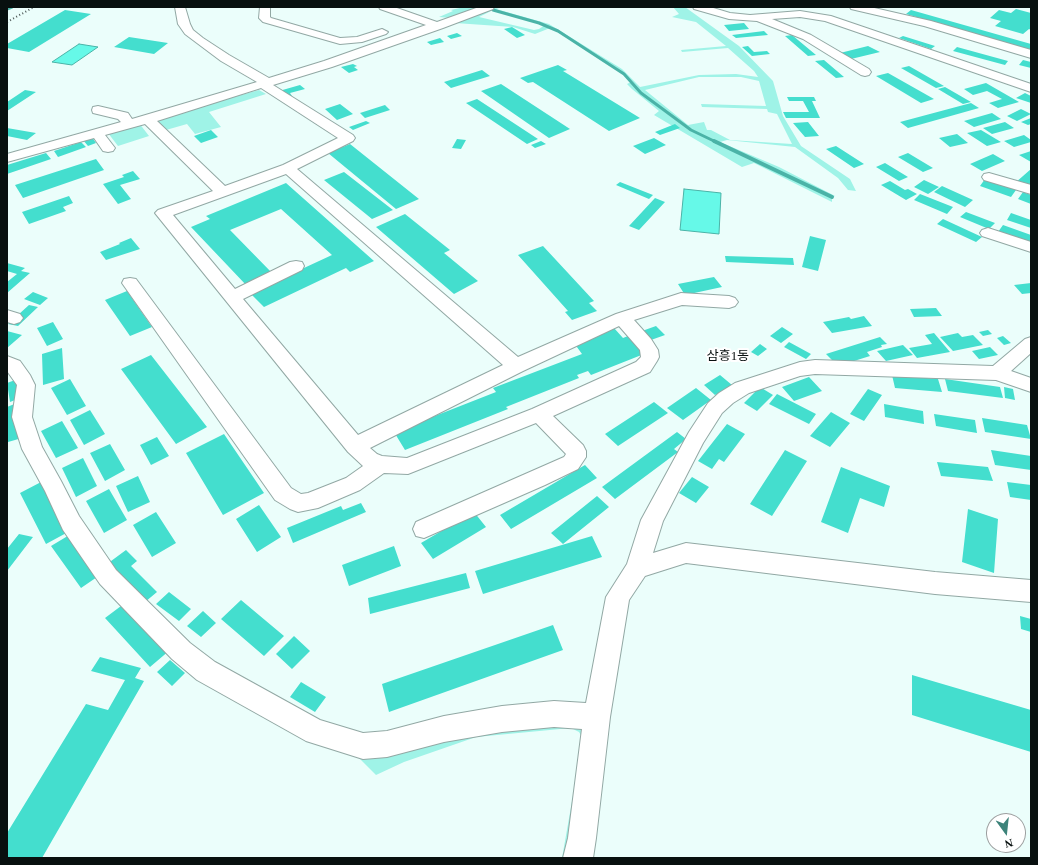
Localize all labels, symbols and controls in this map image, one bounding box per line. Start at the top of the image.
district label: 삼흥1동 [707,349,749,365]
north arrow [986,813,1026,853]
text: N [1003,837,1014,850]

